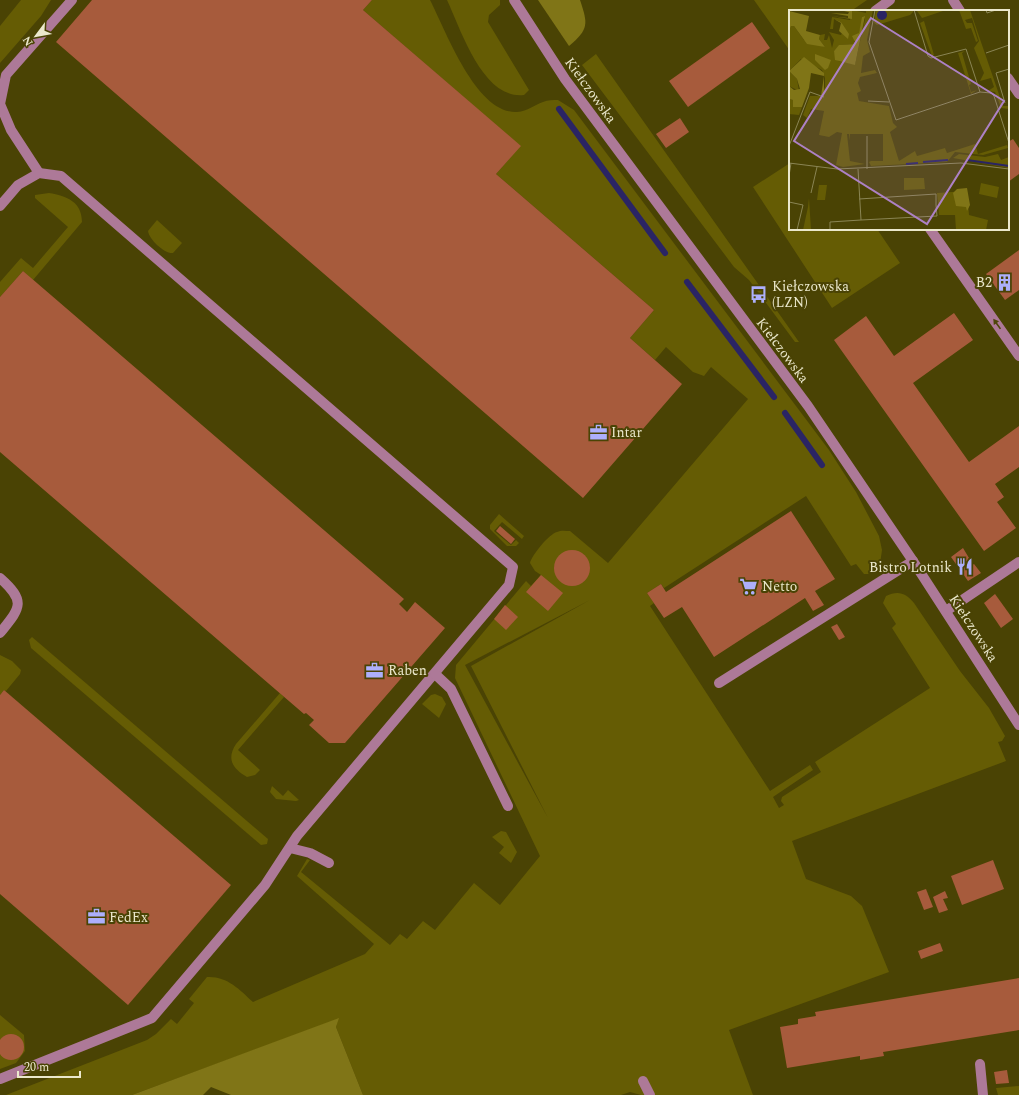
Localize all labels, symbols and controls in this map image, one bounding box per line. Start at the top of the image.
inset map [789,10,1009,230]
north arrow [16,16,56,56]
text: N [18,33,38,49]
street label: Kiełczowska [559,53,622,128]
place label: B2 [976,272,992,293]
building icon: B2 [995,272,1015,292]
place label: Kiełczowska (LZN) [772,276,849,313]
bus stop icon: Kiełczowska (LZN) [749,284,769,304]
street label: Kiełczowska [751,313,814,388]
one-way arrow [993,319,1001,329]
office icon: Intar [588,422,608,442]
place label: Intar [611,422,642,443]
place label: Bistro Lotnik [869,557,952,578]
restaurant icon: Bistro Lotnik [955,557,975,577]
supermarket icon: Netto [739,576,759,596]
place label: Netto [762,576,797,597]
street label: Kiełczowska [944,590,1003,666]
office icon: Raben [365,660,385,680]
place label: Raben [388,660,427,681]
office icon: FedEx [86,907,106,927]
place label: FedEx [109,907,148,928]
scale bar [18,1053,80,1079]
text: 20 m [24,1058,49,1077]

